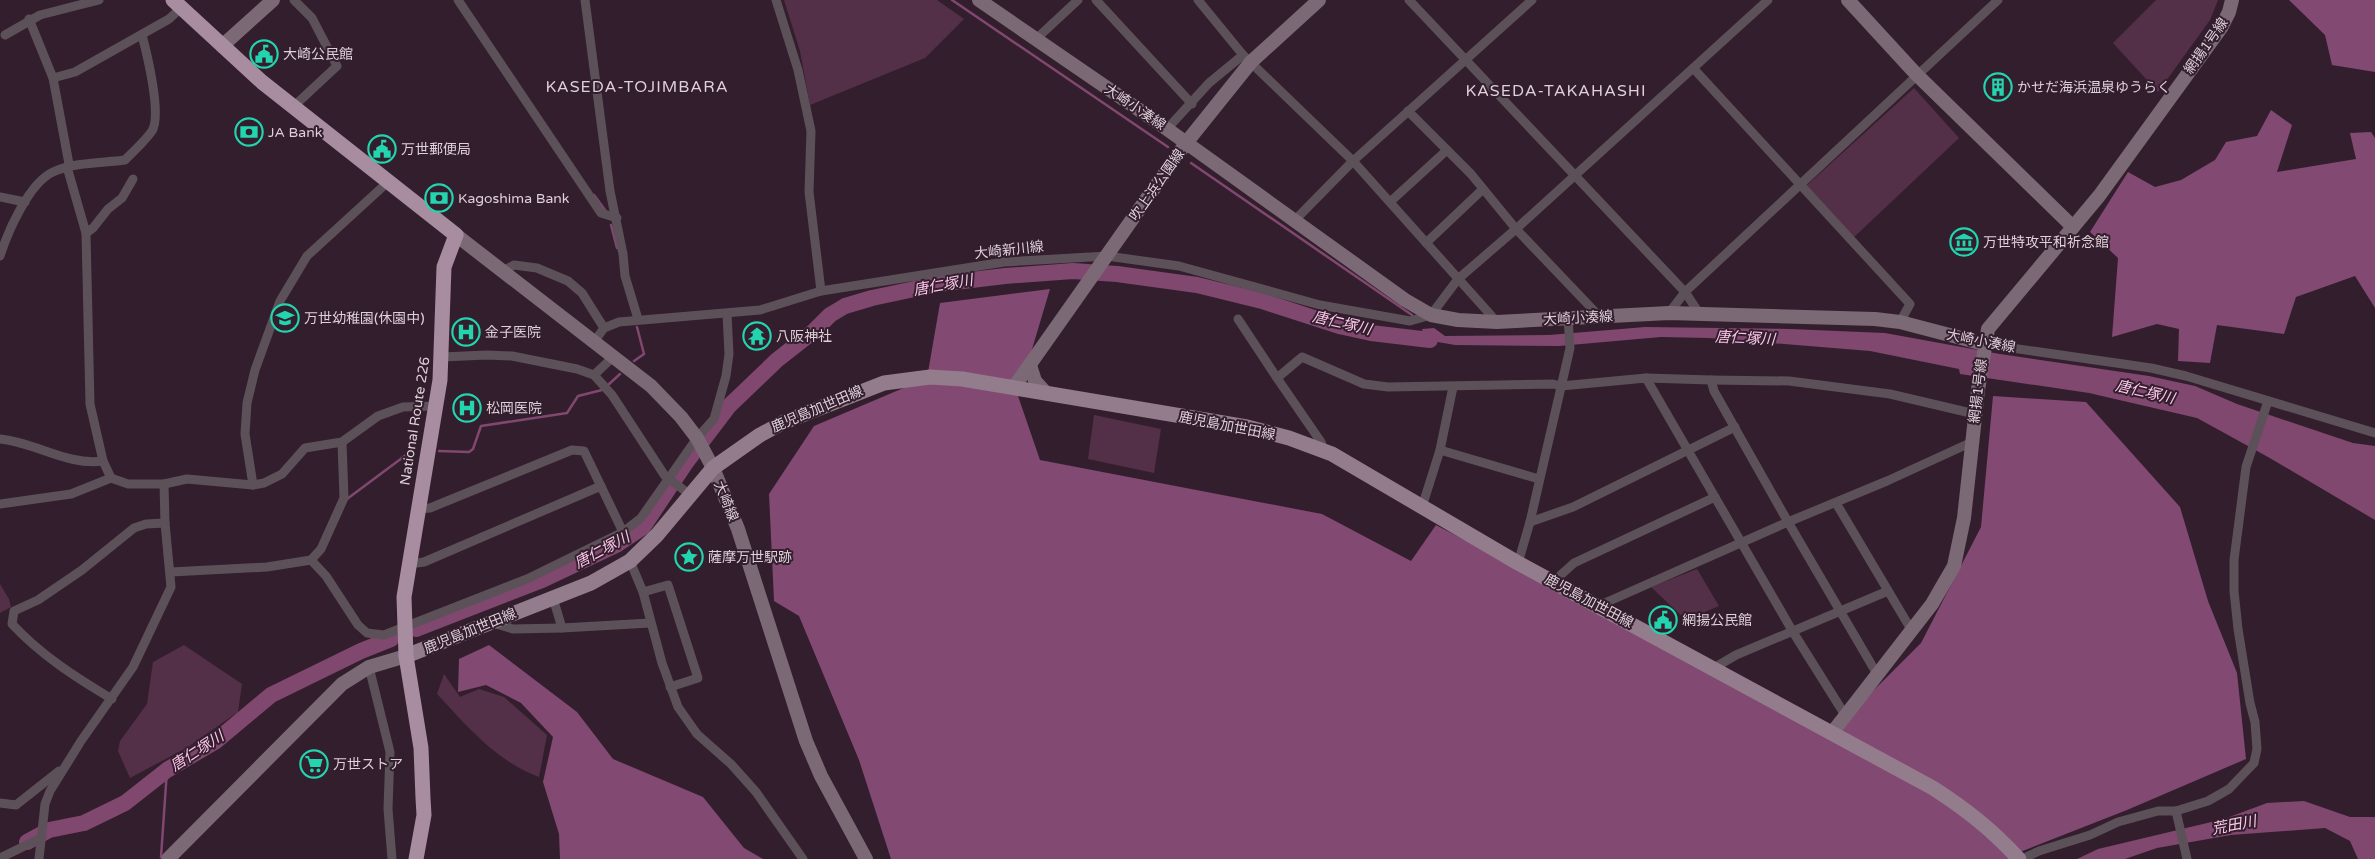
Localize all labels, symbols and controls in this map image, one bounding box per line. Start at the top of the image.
street label: 網揚1号線 [2180,15,2232,77]
public building icon: 大崎公民館 [249,39,279,69]
place label: 大崎公民館 [283,46,353,63]
building icon: かせだ海浜温泉ゆうらく [1983,72,2013,102]
district label: KASEDA-TOJIMBARA [545,77,729,97]
place label: かせだ海浜温泉ゆうらく [2017,79,2171,96]
street label: 大崎小湊線 [1101,80,1169,134]
district label: KASEDA-TAKAHASHI [1466,81,1646,101]
bank icon: JA Bank [234,117,264,147]
place label: JA Bank [268,124,323,141]
public building icon: 万世郵便局 [367,134,397,164]
place label: 万世郵便局 [401,141,471,158]
street label: 吹上浜公園線 [1126,146,1188,224]
bank icon: Kagoshima Bank [424,183,454,213]
place label: Kagoshima Bank [458,190,570,207]
museum icon: 万世特攻平和祈念館 [1949,227,1979,257]
place label: 万世特攻平和祈念館 [1983,234,2109,251]
street label: 大崎新川線 [973,238,1045,262]
water label: 唐仁塚川 [912,271,976,299]
school or university icon: 万世幼稚園(休園中) [270,303,300,333]
water label: 唐仁塚川 [1311,307,1375,339]
street label: 大崎小湊線 [1543,308,1613,328]
place label: 万世幼稚園(休園中) [304,310,425,327]
hospital icon: 金子医院 [451,317,481,347]
temple icon: 八阪神社 [742,321,772,351]
place label: 金子医院 [485,324,541,341]
street label: 大崎小湊線 [1945,326,2017,356]
water label: 唐仁塚川 [1715,327,1777,349]
place label: 八阪神社 [776,328,832,345]
street label: National Route 226 [396,355,434,487]
street label: 網揚1号線 [1966,358,1990,424]
water label: 唐仁塚川 [2114,376,2178,408]
street label: 鹿児島加世田線 [769,382,865,436]
hospital icon: 松岡医院 [452,393,482,423]
place label: 松岡医院 [486,400,542,417]
street label: 鹿児島加世田線 [1177,408,1277,444]
street label: 大崎線 [710,478,742,524]
water label: 唐仁塚川 [571,527,634,572]
place icon: 薩摩万世駅跡 [674,542,704,572]
place label: 薩摩万世駅跡 [708,549,792,566]
street label: 鹿児島加世田線 [1542,570,1636,632]
street label: 鹿児島加世田線 [421,605,519,657]
public building icon: 網揚公民館 [1648,605,1678,635]
place label: 網揚公民館 [1682,612,1752,629]
water label: 唐仁塚川 [167,726,229,775]
supermarket icon: 万世ストア [299,749,329,779]
place label: 万世ストア [333,756,403,773]
water label: 荒田川 [2210,811,2260,838]

